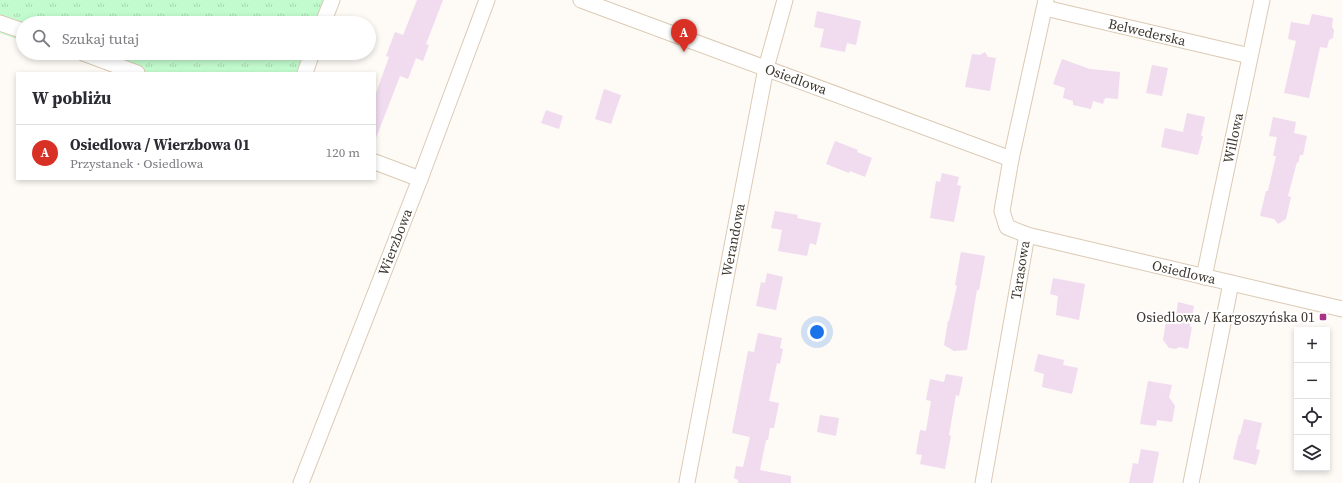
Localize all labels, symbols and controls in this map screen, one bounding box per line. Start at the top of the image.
street label: Belwederska [1106,13,1189,51]
search box [16,16,376,60]
pin: A [671,19,697,52]
icon: search [30,27,52,49]
text: Szukaj tutaj [62,28,139,49]
street label: Osiedlowa [762,59,831,100]
text: W pobliżu [32,86,111,110]
street label: Willowa [1218,110,1248,165]
text: Osiedlowa / Wierzbowa 01 [70,134,250,155]
text: A [41,144,49,161]
text: 120 m [326,144,360,161]
text: Przystanek · Osiedlowa [70,155,203,172]
street label: Werandowa [716,201,750,278]
street label: Wierzbowa [373,205,417,278]
street label: Tarasowa [1005,238,1035,301]
street label: Osiedlowa [1150,255,1219,289]
place label: Osiedlowa / Kargoszyńska 01 [1136,307,1315,327]
marker: Osiedlowa / Kargoszyńska 01 [1318,312,1328,322]
your location [807,322,827,342]
map controls [1294,327,1330,471]
button: + [1294,327,1330,363]
button: − [1294,363,1330,399]
button: locate [1294,399,1330,435]
button: layers [1294,435,1330,471]

